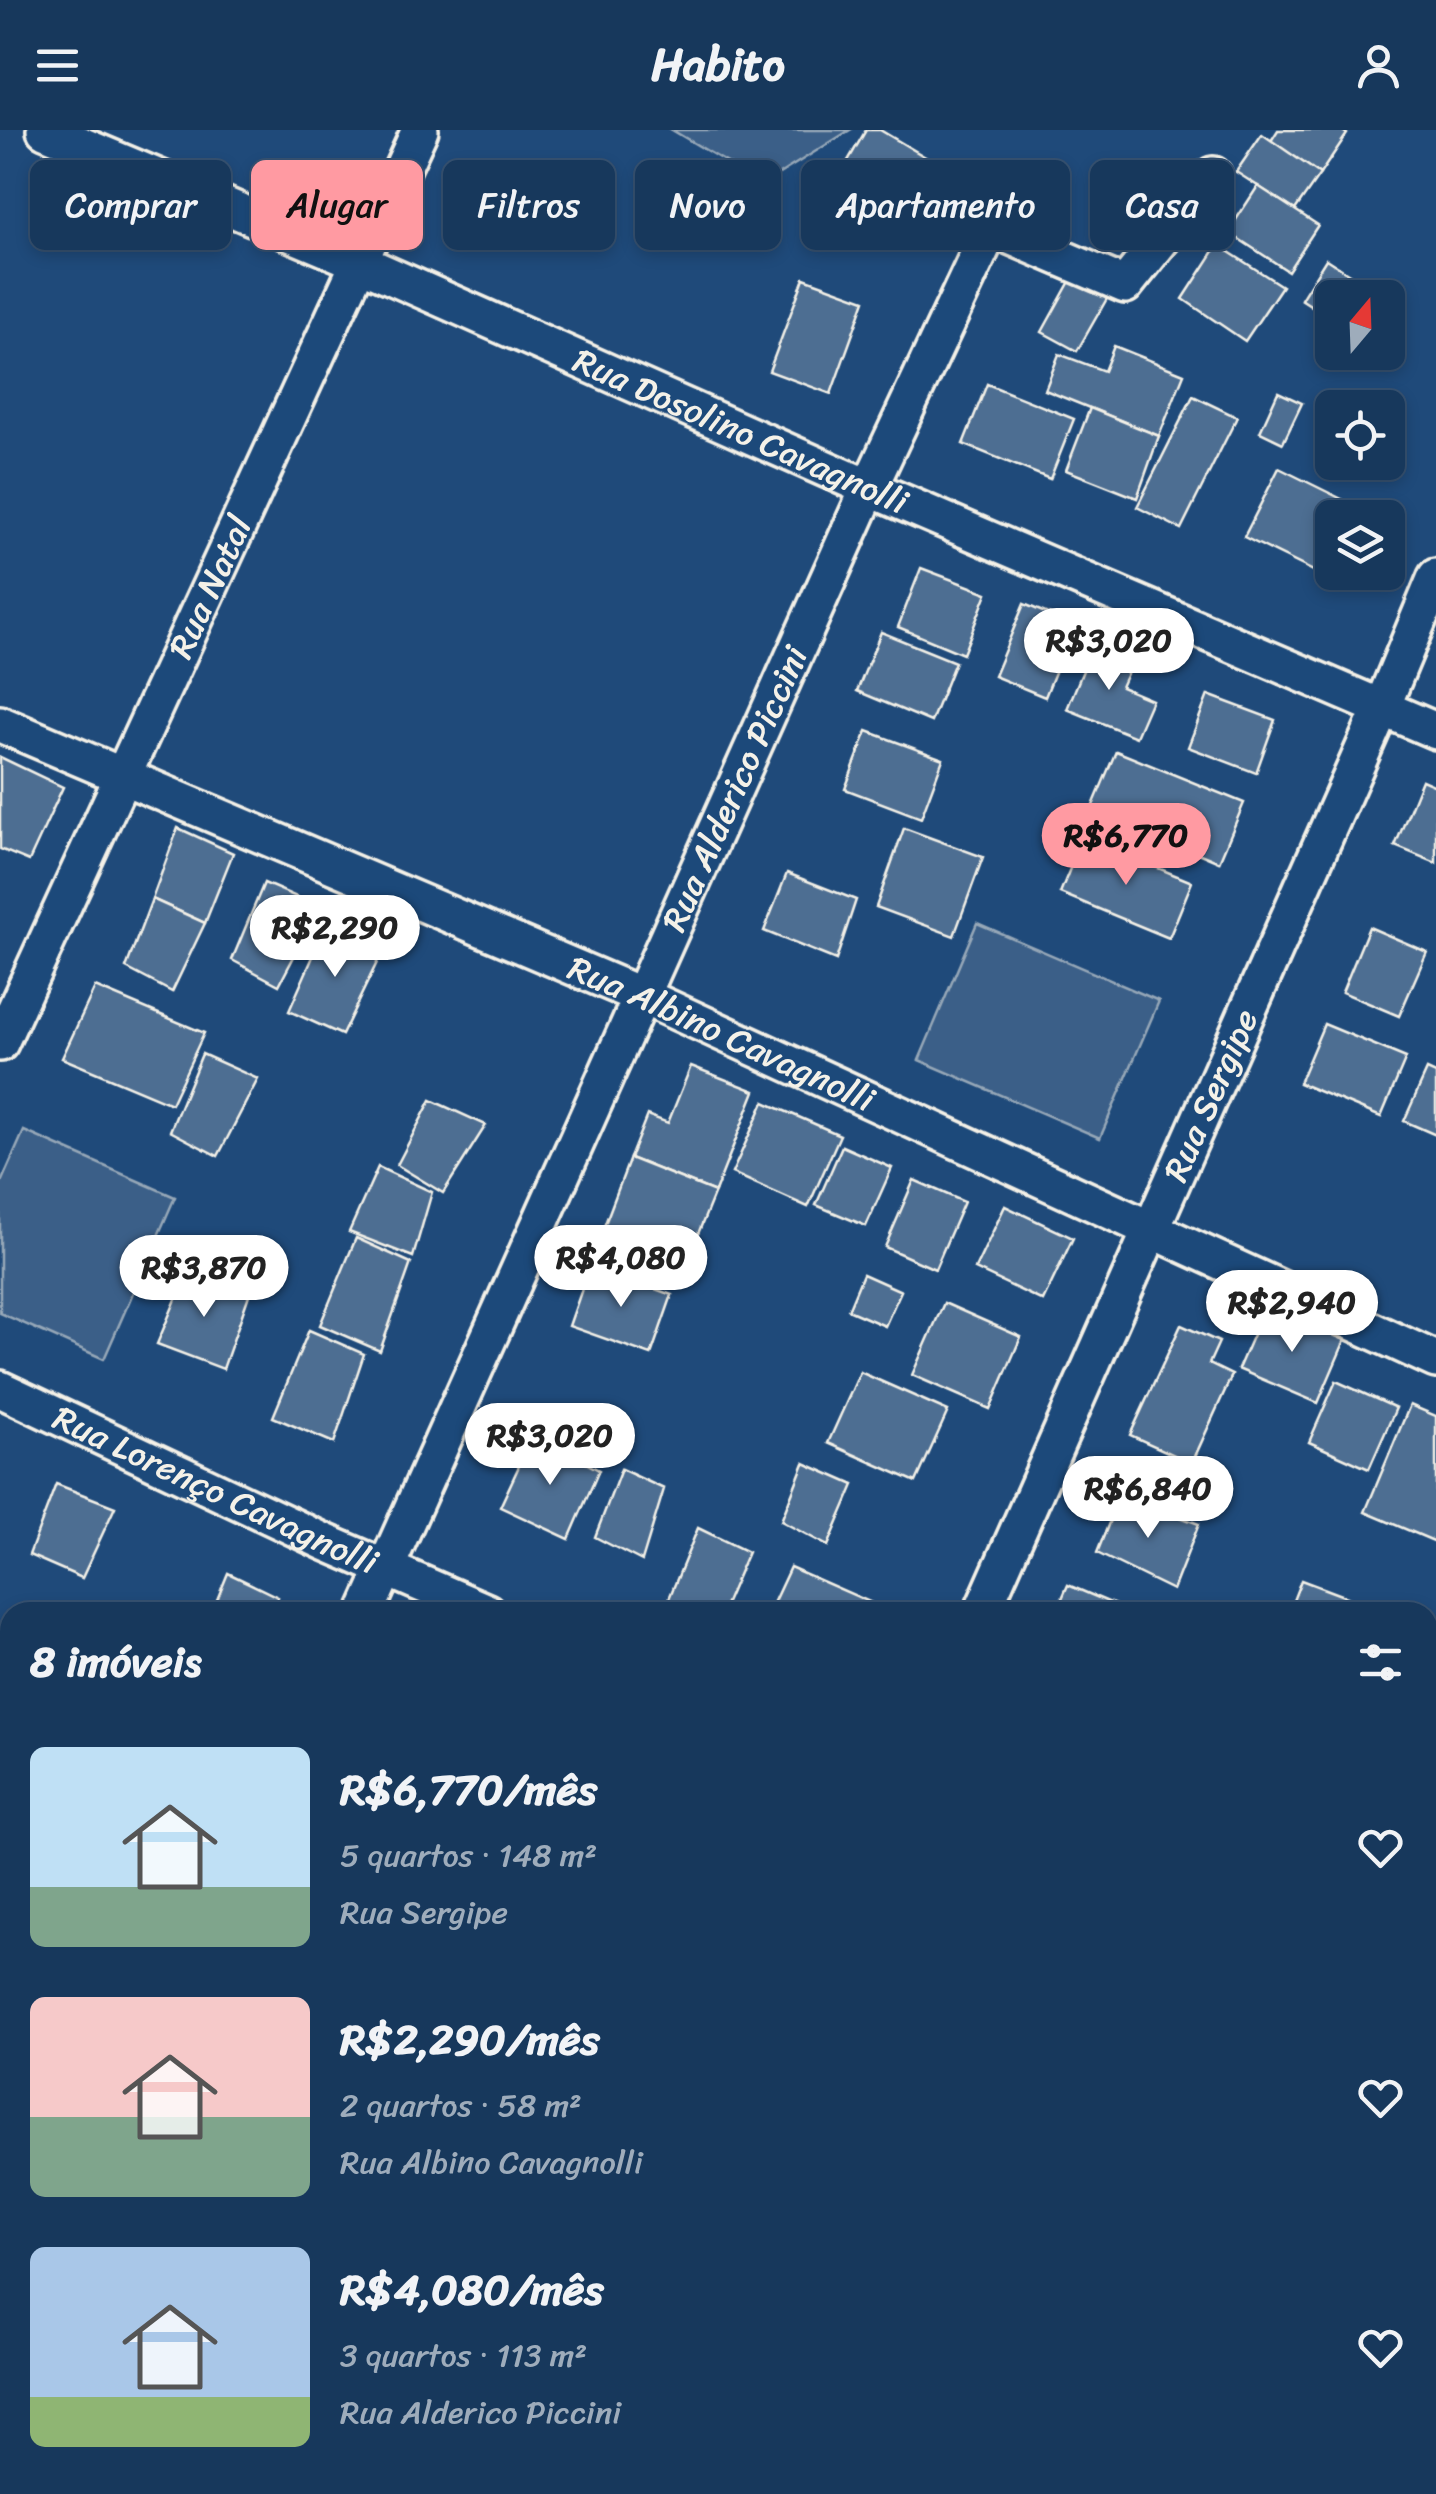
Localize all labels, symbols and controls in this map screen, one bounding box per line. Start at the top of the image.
text: Habito [651,25,785,105]
icon: menu [30,38,85,93]
icon: person [1351,38,1406,93]
chip: Comprar [30,160,231,250]
chip: Alugar [251,160,423,250]
chip: Filtros [443,160,615,250]
chip: Novo [635,160,781,250]
chip: Apartamento [801,160,1070,250]
chip: Casa [1090,160,1234,250]
north arrow [1315,280,1405,370]
map controls [1315,280,1405,590]
street label: Rua Dosolino Cavagnolli [563,330,919,533]
button: locate [1315,390,1405,480]
button: layers [1315,500,1405,590]
street label: Rua Natal [150,504,270,669]
pin: R$3,020 [1017,608,1201,693]
text: R$3,020 [1046,612,1172,669]
street label: Rua Alderico Piccini [643,634,826,942]
pin: R$6,770 [1034,803,1218,888]
text: R$6,770 [1064,807,1188,864]
pin: R$2,290 [243,895,427,980]
text: R$2,290 [272,899,398,956]
street label: Rua Albino Cavagnolli [558,937,887,1130]
street label: Rua Sergipe [1145,999,1276,1192]
pin: R$4,080 [529,1225,713,1310]
text: R$4,080 [556,1229,686,1286]
pin: R$3,870 [112,1235,296,1320]
text: R$3,870 [142,1239,266,1296]
pin: R$2,940 [1200,1270,1384,1355]
text: R$2,940 [1228,1274,1356,1331]
street label: Rua Lorenço Cavagnolli [42,1387,389,1593]
pin: R$3,020 [458,1403,642,1488]
text: R$3,020 [487,1407,613,1464]
pin: R$6,840 [1056,1456,1240,1541]
text: R$6,840 [1084,1460,1212,1517]
text: 8 imóveis [30,1625,201,1699]
icon: filters [1353,1635,1408,1690]
text: R$6,770/mês [340,1753,597,1827]
icon: home [110,1787,230,1907]
icon: heart [1353,1820,1408,1875]
text: 5 quartos · 148 m² [340,1827,597,1884]
text: Rua Sergipe [340,1884,508,1941]
text: R$2,290/mês [340,2003,600,2077]
icon: home [110,2037,230,2157]
icon: heart [1353,2070,1408,2125]
text: 2 quartos · 58 m² [340,2077,582,2134]
text: Rua Albino Cavagnolli [340,2134,643,2191]
text: R$4,080/mês [340,2253,604,2327]
icon: home [110,2287,230,2407]
icon: heart [1353,2320,1408,2375]
text: 3 quartos · 113 m² [340,2327,587,2384]
text: Rua Alderico Piccini [340,2384,621,2441]

